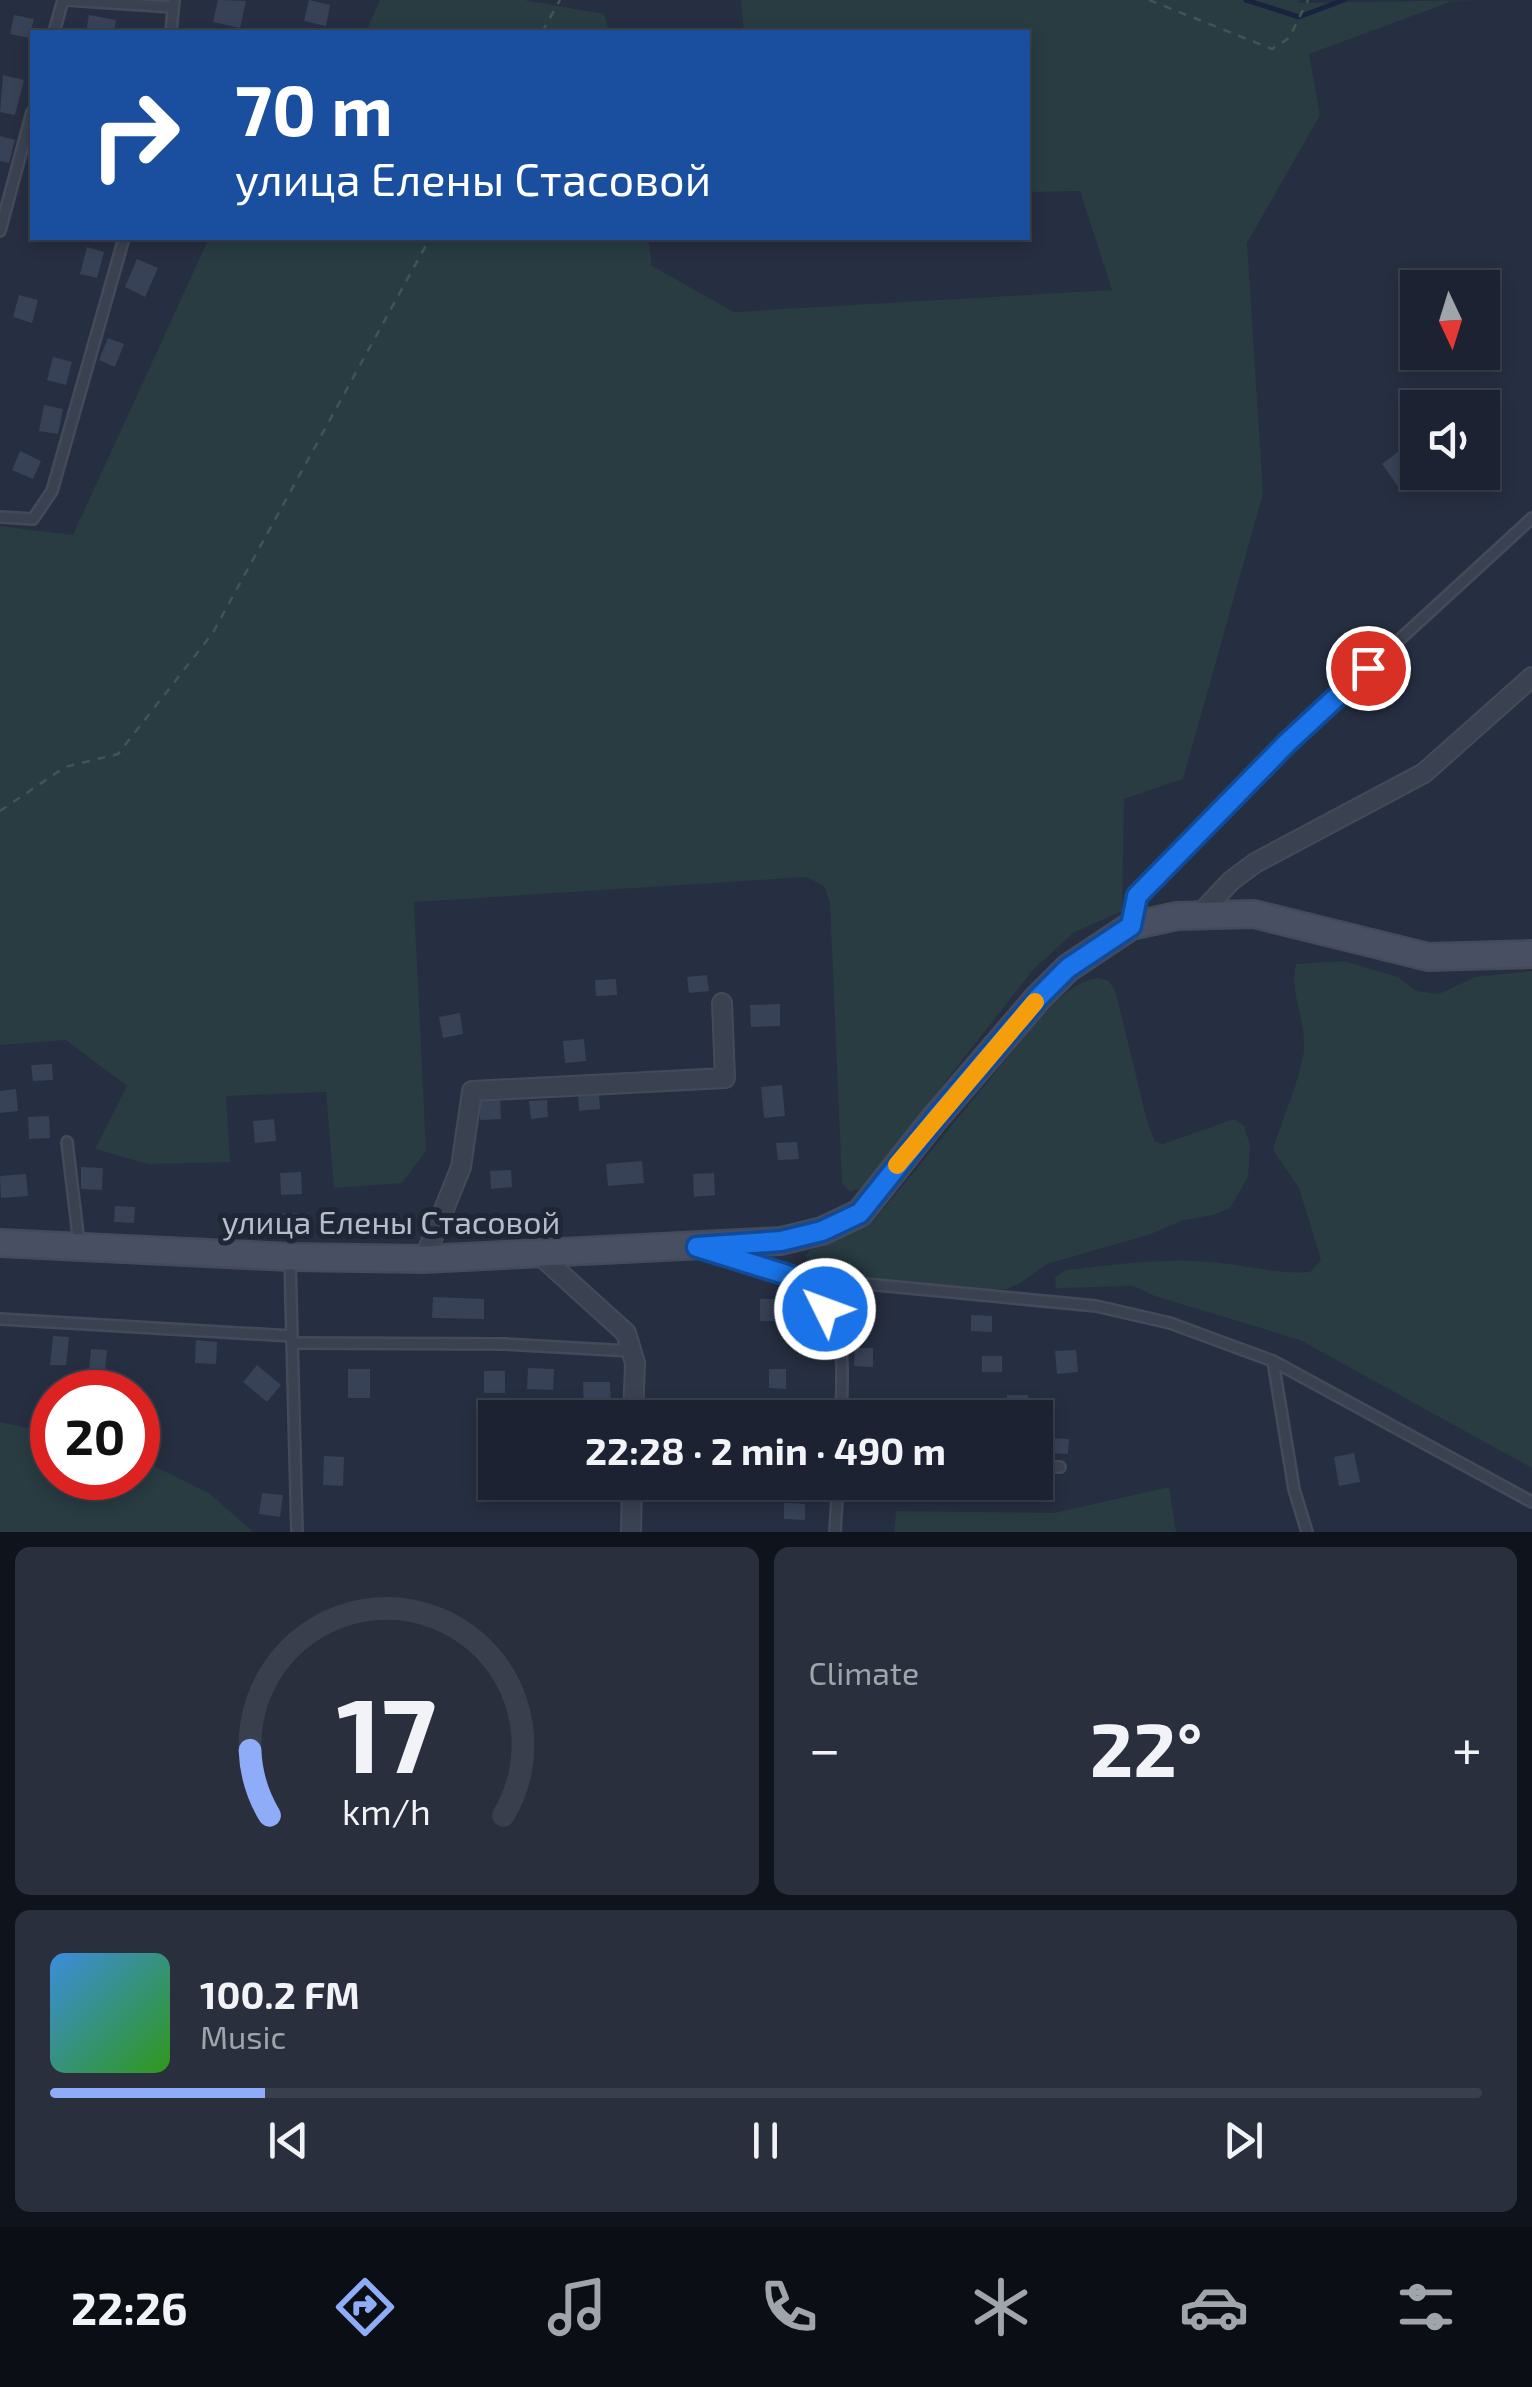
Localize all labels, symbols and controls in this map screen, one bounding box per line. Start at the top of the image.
text: 70 m [235,66,393,150]
icon: right [70,70,200,200]
text: улица Елены Стасовой [235,151,711,205]
north arrow [1400,270,1500,370]
map controls [1400,270,1500,490]
button: sound [1400,390,1500,490]
pin [1326,626,1411,711]
icon: arrive [1341,641,1396,696]
street label: улица Елены Стасовой [222,1202,560,1241]
position arrow [773,1257,877,1361]
speed limit sign: 20 [30,1370,160,1500]
text: 22:28 · 2 min · 490 m [585,1427,946,1473]
text: Climate [809,1653,919,1691]
text: 17 [337,1669,437,1794]
text: 22° [1090,1702,1203,1792]
text: − [809,1714,841,1780]
text: + [1452,1714,1482,1780]
text: km/h [342,1789,431,1832]
text: 100.2 FM [200,1971,360,2017]
text: Music [200,2017,286,2055]
icon: previous [261,2113,316,2168]
icon: pause [738,2113,793,2168]
icon: next [1216,2113,1271,2168]
icon: directions [330,2272,400,2342]
icon: music [542,2272,612,2342]
icon: phone [754,2272,824,2342]
icon: climate [966,2272,1036,2342]
icon: car [1179,2272,1249,2342]
icon: filters [1391,2272,1461,2342]
text: 22:26 [71,2280,188,2334]

